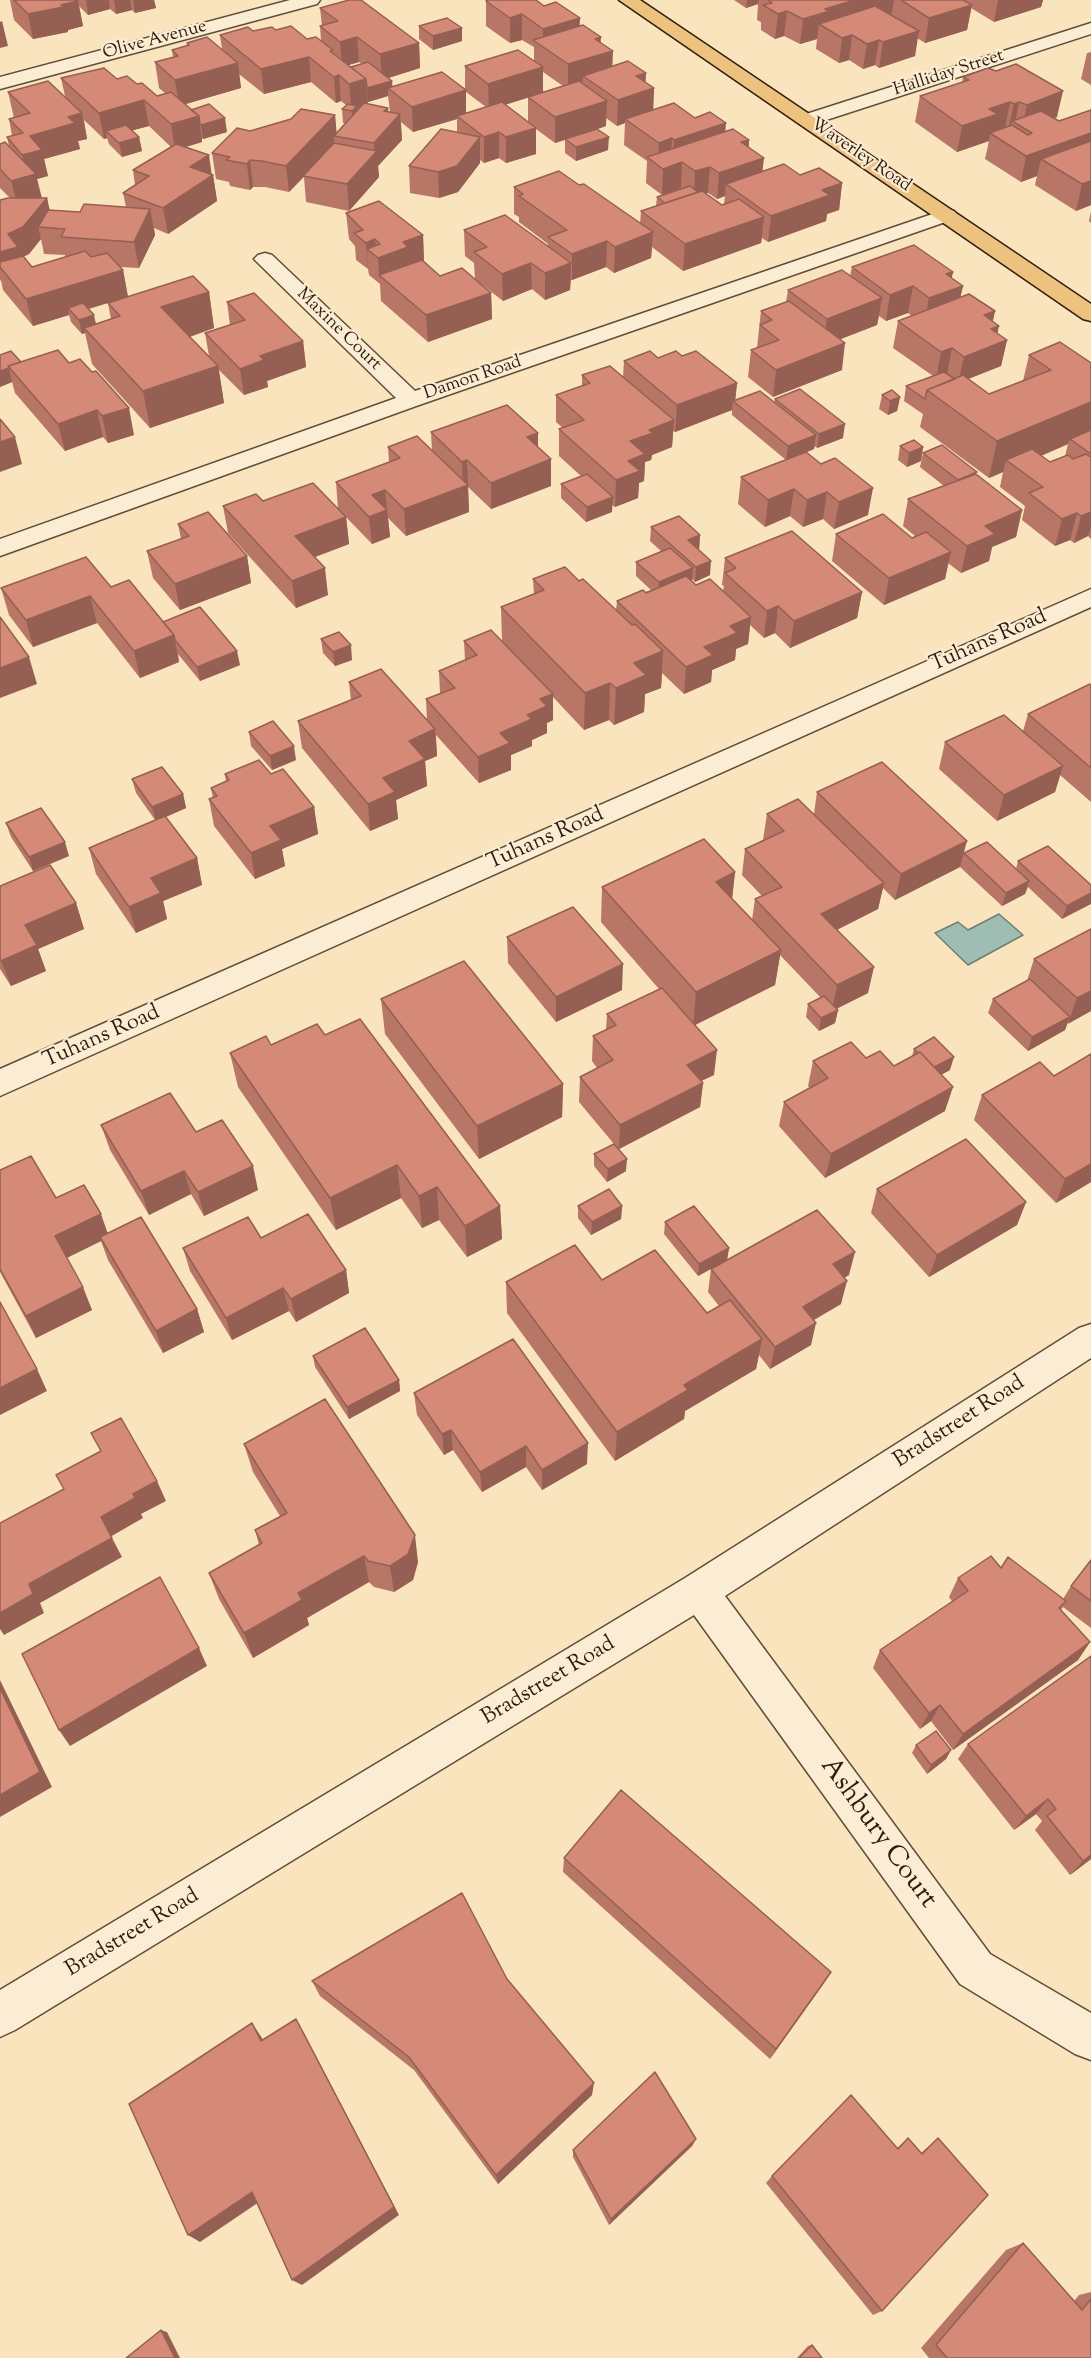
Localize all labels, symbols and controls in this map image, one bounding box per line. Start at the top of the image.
street label: Olive Avenue [101,17,209,65]
street label: Halliday Street [891,46,1007,102]
street label: Waverley Road [805,114,915,198]
street label: Maxine Court [291,284,385,376]
street label: Damon Road [421,352,525,406]
street label: Tuhans Road [927,605,1051,679]
street label: Tuhans Road [484,803,608,877]
street label: Tuhans Road [40,1001,164,1075]
street label: Bradstreet Road [890,1371,1030,1475]
street label: Bradstreet Road [478,1632,620,1732]
street label: Ashbury Court [811,1752,943,1916]
street label: Bradstreet Road [62,1884,204,1984]

